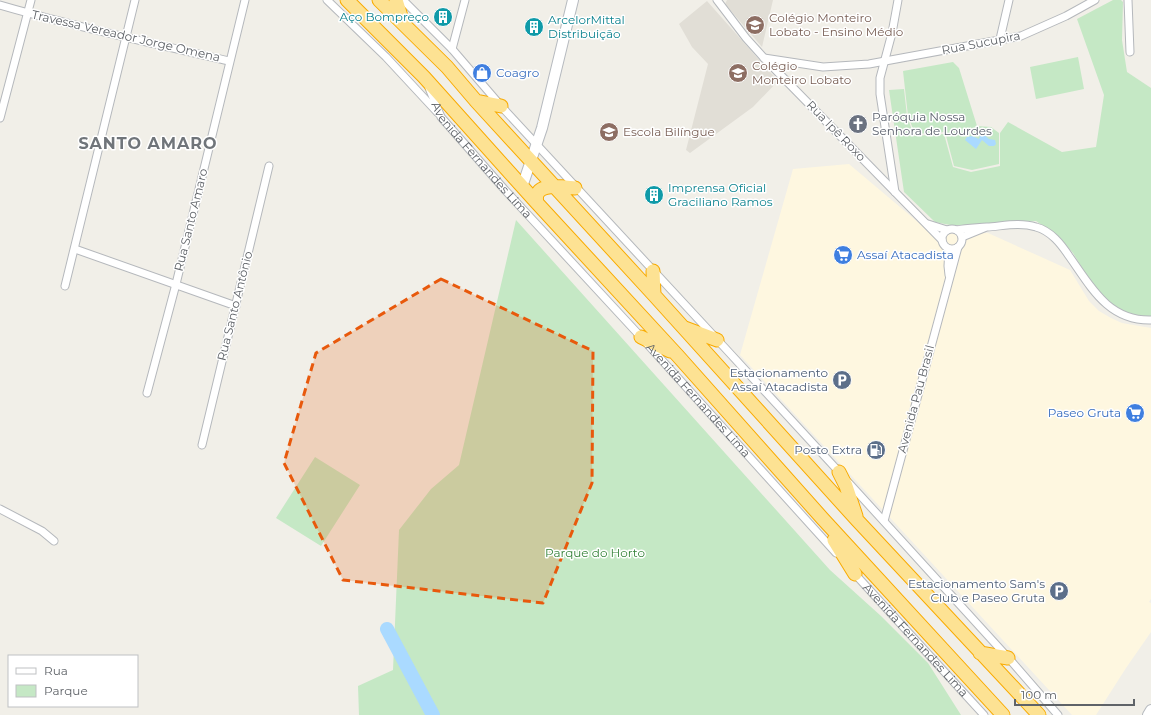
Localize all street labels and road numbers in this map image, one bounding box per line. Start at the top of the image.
street label: Travessa Vereador Jorge Omena [30,7,222,65]
street label: Rua Sucupira [940,28,1022,58]
street label: Rua Ipê Roxo [804,97,869,164]
street label: Avenida Fernandes Lima [428,99,535,221]
street label: Rua Santo Amaro [170,167,211,273]
street label: Rua Santo Antônio [214,249,255,362]
street label: Avenida Fernandes Lima [643,340,754,460]
street label: Avenida Pau Brasil [894,343,937,454]
street label: Avenida Fernandes Lima [860,580,972,700]

